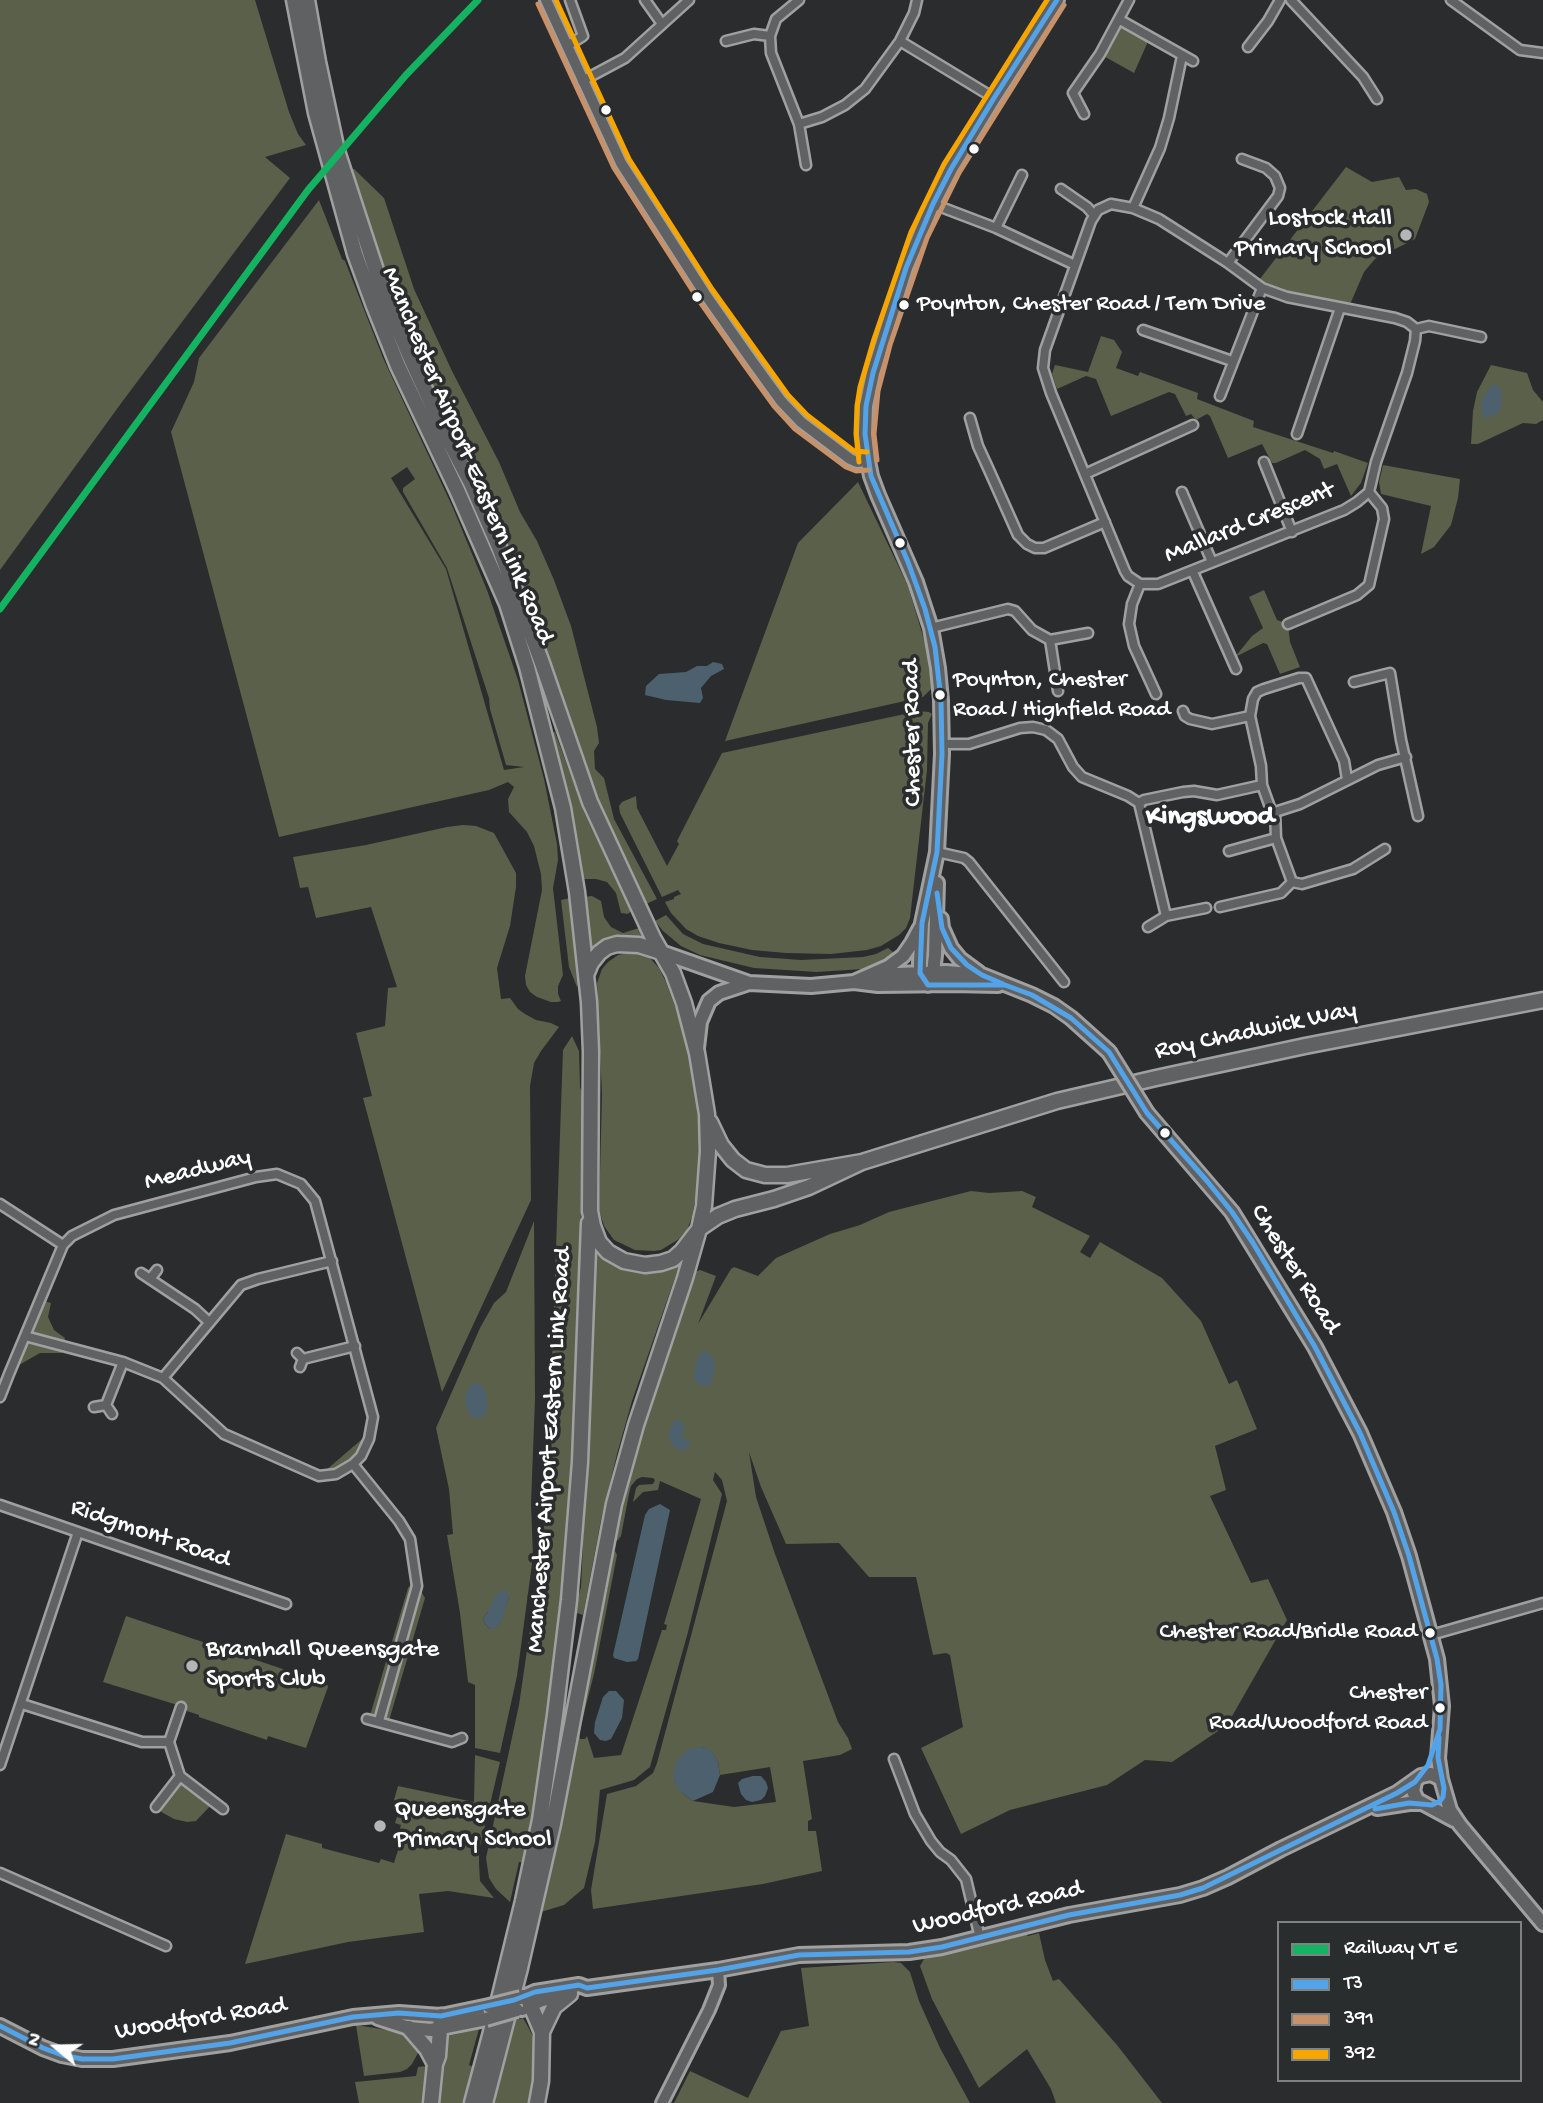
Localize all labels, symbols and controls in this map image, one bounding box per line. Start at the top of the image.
unlabelled marker [599,103,613,117]
unlabelled marker [967,142,981,156]
place label: Lostock Hall Primary School [1234,204,1392,266]
marker: Lostock Hall Primary School [1398,227,1414,243]
street label: Manchester Airport Eastern Link Road [372,263,560,649]
unlabelled marker [690,290,704,304]
place label: Poynton, Chester Road / Tern Drive [917,291,1265,319]
marker: Poynton, Chester Road / Tern Drive [897,298,911,312]
street label: Mallard Crescent [1160,476,1340,572]
unlabelled marker [893,536,907,550]
street label: Chester Road [897,659,931,807]
place label: Poynton, Chester Road / Highfield Road [953,667,1170,723]
marker: Poynton, Chester Road / Highfield Road [933,688,947,702]
district label: Kingswood [1146,802,1274,836]
street label: Roy Chadwick Way [1152,995,1360,1069]
unlabelled marker [1158,1126,1172,1140]
street label: Meadway [142,1143,254,1199]
street label: Chester Road [1242,1199,1346,1341]
street label: Manchester Airport Eastern Link Road [521,1246,581,1654]
street label: Ridgmont Road [66,1493,234,1577]
place label: Chester Road/Bridle Road [1160,1619,1417,1647]
marker: Chester Road/Bridle Road [1423,1626,1437,1640]
place label: Bramhall Queensgate Sports Club [206,1635,439,1696]
marker: Bramhall Queensgate Sports Club [184,1658,200,1674]
place label: Chester Road/Woodford Road [1209,1680,1427,1736]
marker: Chester Road/Woodford Road [1433,1701,1447,1715]
place label: Queensgate Primary School [394,1795,552,1856]
marker: Queensgate Primary School [372,1818,388,1834]
street label: Woodford Road [910,1874,1086,1944]
legend [1277,1921,1522,2082]
text: Railway VT E [1344,1937,1457,1962]
text: T3 [1344,1972,1363,1997]
street label: Woodford Road [113,1991,289,2049]
text: 391 [1344,2007,1374,2032]
north arrow [21,2012,91,2082]
text: N [23,2030,49,2050]
text: 392 [1344,2042,1376,2067]

